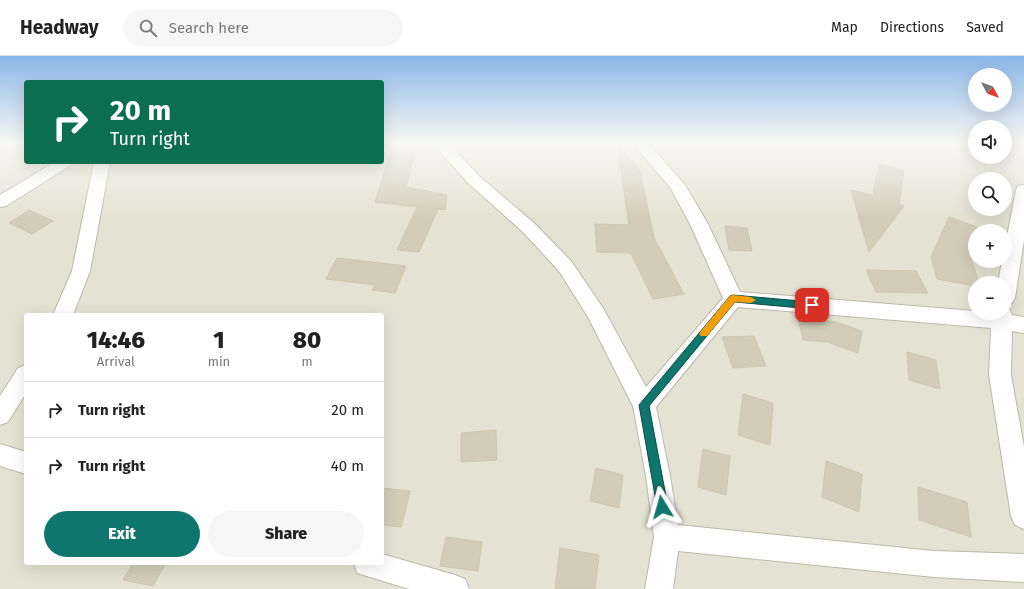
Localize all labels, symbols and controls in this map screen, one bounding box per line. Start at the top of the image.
search box [123,10,403,46]
text: Headway [20,16,99,39]
icon: search [137,17,159,39]
text: Search here [169,19,249,37]
text: Map [831,19,858,36]
text: Directions [880,19,944,36]
text: Saved [966,19,1004,36]
north arrow [968,68,1012,112]
map controls [968,68,1012,320]
text: 20 m [110,94,171,127]
icon: right [44,96,96,148]
button: sound [968,120,1012,164]
text: Turn right [110,128,190,150]
button: search [968,172,1012,216]
button: + [968,224,1012,268]
button: − [968,276,1012,320]
pin [795,288,829,322]
icon: arrive [801,294,823,316]
text: 14:46 [87,326,145,354]
text: 1 [213,326,225,354]
text: 80 [293,326,321,354]
text: Arrival [97,354,135,369]
text: min [208,354,230,369]
text: m [301,354,313,369]
icon: right [44,399,66,421]
text: Turn right [78,401,145,419]
text: 20 m [331,401,364,419]
icon: right [44,455,66,477]
text: Turn right [78,457,145,475]
text: 40 m [331,457,364,475]
position arrow [641,486,683,528]
button: Exit [44,511,200,557]
button: Share [208,511,364,557]

